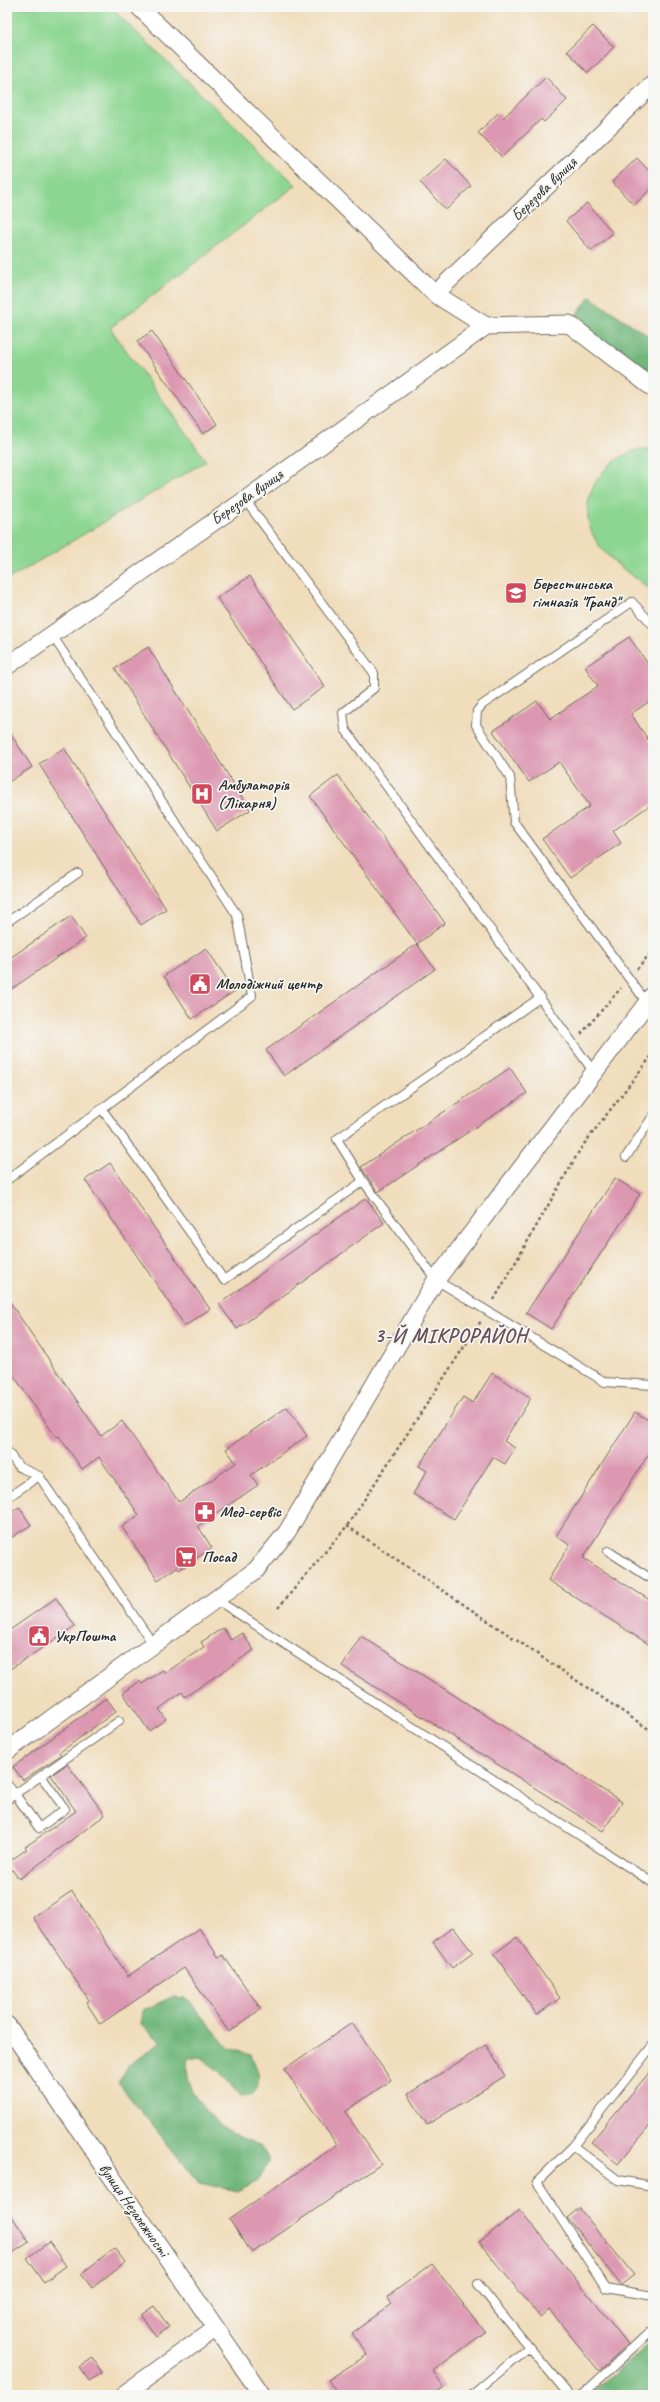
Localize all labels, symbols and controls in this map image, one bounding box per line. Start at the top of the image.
street label: Березова вулиця [507,152,582,225]
street label: Березова вулиця [207,464,288,529]
place label: Берестинська гімназія "Гранд" [532,574,624,612]
school or university icon: Берестинська гімназія "Гранд" [503,580,529,606]
place label: Амбулаторія (Лікарня) [218,775,290,813]
hospital icon: Амбулаторія (Лікарня) [189,781,215,807]
public building icon: Молодіжний центр [187,971,213,997]
place label: Молодіжний центр [216,974,323,994]
district label: 3-Й МІКРОРАЙОН [374,1323,530,1348]
pharmacy icon: Мед-сервіс [192,1499,218,1525]
place label: Мед-сервіс [220,1502,282,1522]
supermarket icon: Посад [173,1544,199,1570]
place label: Посад [202,1547,237,1567]
public building icon: УкрПошта [26,1623,52,1649]
place label: УкрПошта [54,1626,116,1646]
street label: вулиця Незалежності [94,2159,175,2262]

